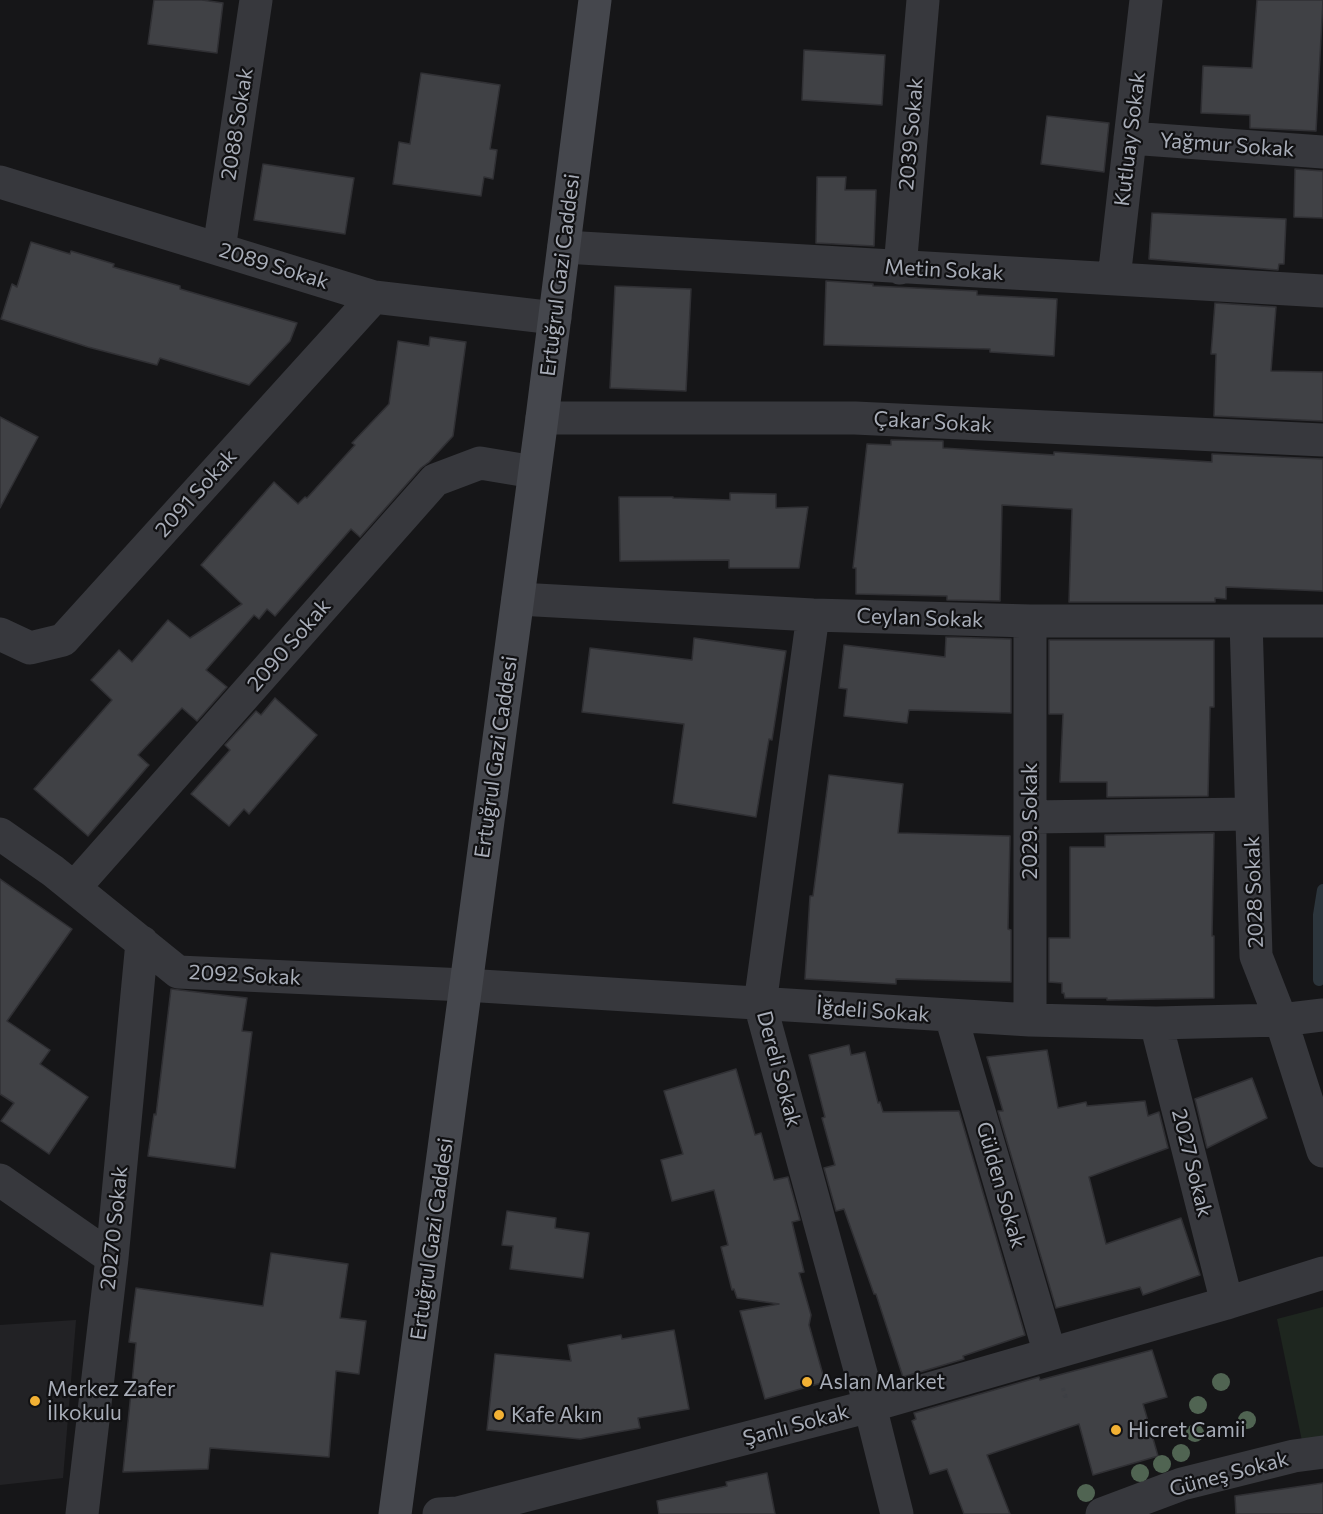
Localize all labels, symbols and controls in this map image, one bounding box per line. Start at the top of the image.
street label: 2088 Sokak [216,66,258,182]
street label: Kutluay Sokak [1109,70,1151,208]
street label: 2039 Sokak [894,77,928,191]
street label: Yağmur Sokak [1159,128,1295,162]
street label: Ertuğrul Gazi Caddesi [535,172,585,378]
street label: 2089 Sokak [216,237,332,295]
street label: Metin Sokak [884,254,1004,286]
street label: Çakar Sokak [873,406,993,438]
street label: 2091 Sokak [150,444,242,542]
street label: 2090 Sokak [242,594,336,696]
street label: Ceylan Sokak [856,603,984,633]
street label: Ertuğrul Gazi Caddesi [469,654,523,860]
street label: 2029. Sokak [1017,763,1043,879]
street label: 2028 Sokak [1239,835,1269,949]
street label: 2092 Sokak [188,959,302,991]
street label: İğdeli Sokak [815,994,931,1028]
street label: Dereli Sokak [751,1008,807,1130]
street label: 2027 Sokak [1166,1106,1218,1220]
street label: Gülden Sokak [971,1119,1031,1251]
street label: Ertuğrul Gazi Caddesi [405,1136,459,1342]
street label: 20270 Sokak [95,1165,133,1291]
place label: Aslan Market [819,1369,945,1395]
marker: Aslan Market [800,1375,814,1389]
place label: Merkez Zafer İlkokulu [47,1376,175,1426]
marker: Merkez Zafer İlkokulu [28,1394,42,1408]
street label: Şanlı Sokak [740,1399,852,1451]
place label: Kafe Akın [511,1402,602,1428]
marker: Kafe Akın [492,1408,506,1422]
place label: Hicret Camii [1128,1417,1246,1443]
marker: Hicret Camii [1109,1423,1123,1437]
street label: Güneş Sokak [1167,1446,1291,1502]

